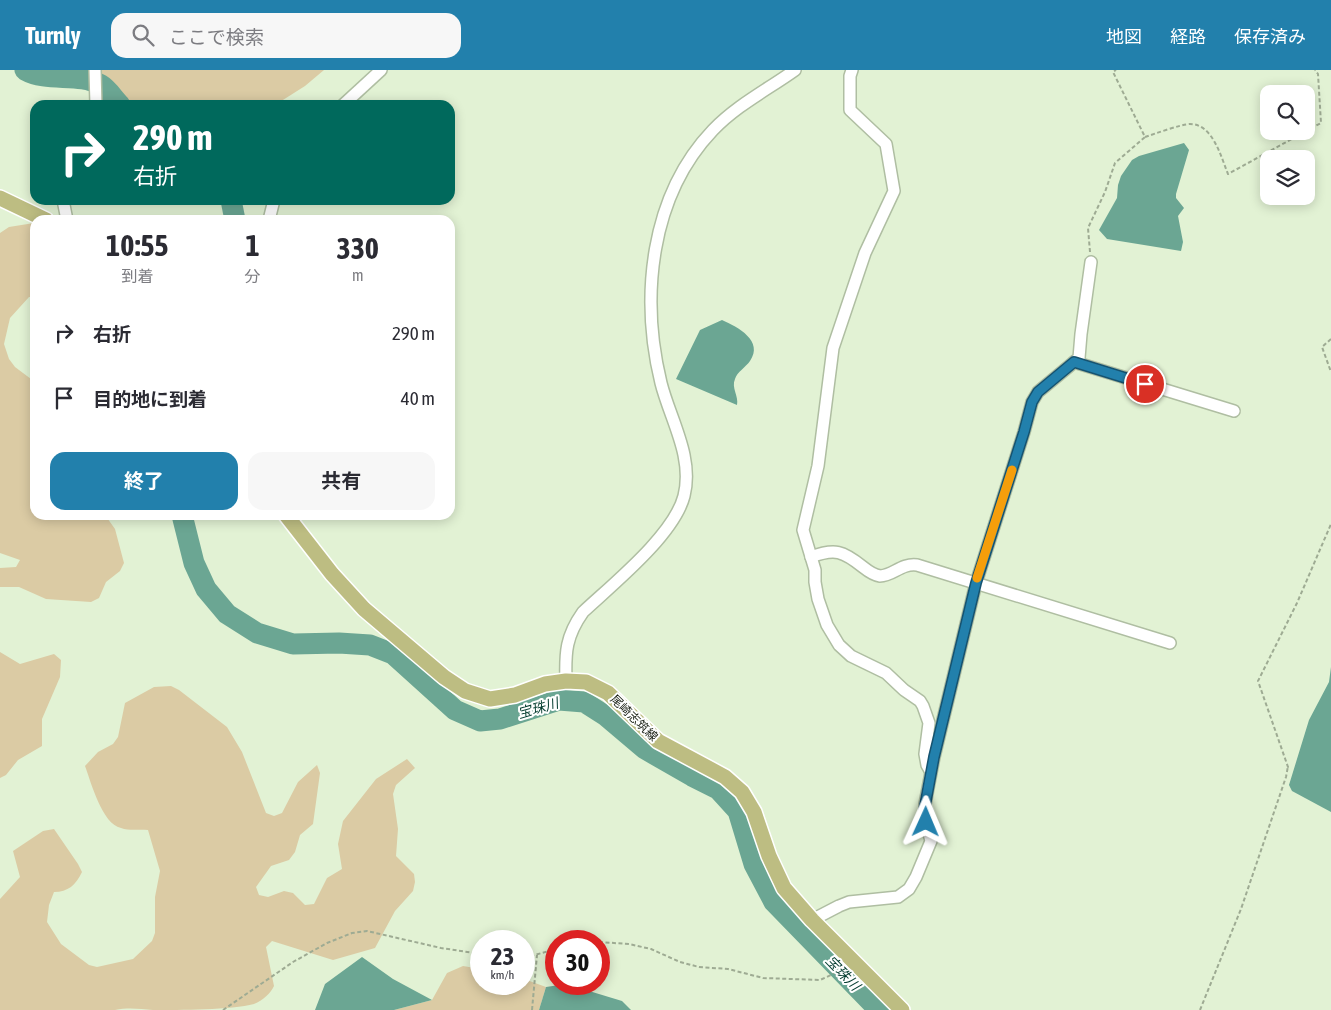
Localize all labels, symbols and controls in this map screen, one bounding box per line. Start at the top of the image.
search box [111,13,461,58]
icon: search [129,21,157,49]
text: Turnly [25,22,81,49]
text: ここで検索 [169,26,264,48]
text: 地図 [1106,26,1142,47]
text: 経路 [1170,26,1206,47]
text: 保存済み [1234,26,1306,47]
map controls [1260,85,1315,205]
button: search [1260,85,1315,140]
text: 290 m [133,117,212,157]
icon: right [50,120,115,185]
button: layers [1260,150,1315,205]
text: 右折 [133,163,177,189]
text: 10:55 [106,228,168,262]
text: 1 [245,228,260,262]
text: 330 [337,231,379,265]
text: m [352,266,364,284]
text: 到着 [121,267,153,285]
text: 分 [245,267,261,285]
icon: right [50,319,78,347]
text: 290 m [392,322,435,344]
text: 右折 [93,323,131,345]
pin [1124,363,1166,405]
icon: arrive [1131,370,1159,398]
icon: arrive [50,384,78,412]
text: 40 m [401,387,435,409]
text: 目的地に到着 [93,388,207,410]
button: 終了 [50,452,238,510]
button: 共有 [248,452,435,510]
street label: 尾崎志筑線 [608,692,660,744]
water label: 宝珠川 [516,694,562,721]
position arrow [899,795,951,847]
speed limit sign: 30 [545,930,610,995]
text: 23 [491,942,514,970]
water label: 宝珠川 [823,952,865,995]
text: km/h [491,968,514,982]

